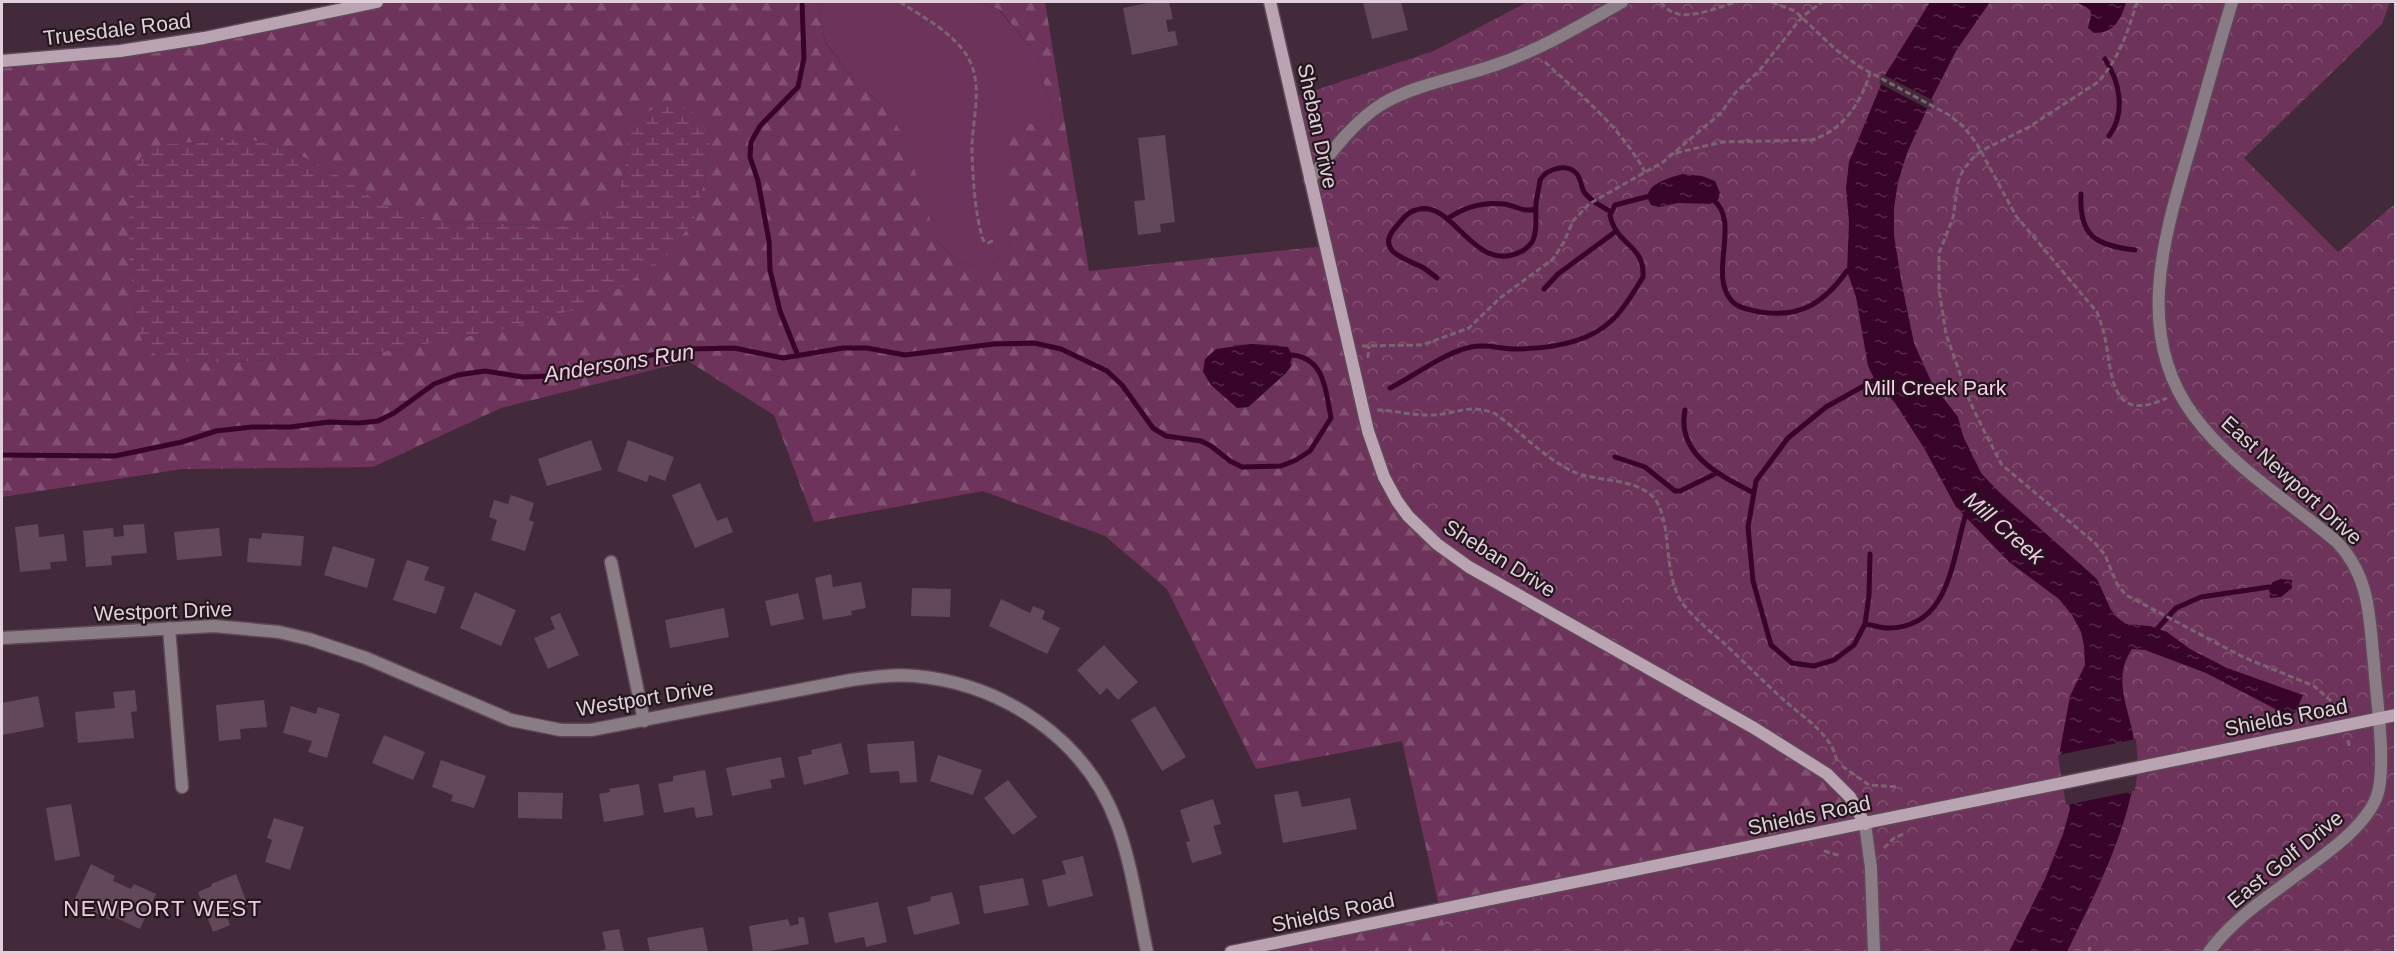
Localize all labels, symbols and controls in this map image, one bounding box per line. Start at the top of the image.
street label: Truesdale Road [42,9,192,49]
street label: Sheban Drive [1294,61,1342,191]
water label: Andersons Run [540,339,696,388]
park label: Mill Creek Park [1864,376,2007,399]
street label: East Newport Drive [2217,411,2367,549]
water label: Mill Creek [1959,486,2050,570]
street label: Sheban Drive [1440,515,1560,601]
street label: Westport Drive [93,597,233,625]
street label: Westport Drive [575,676,715,720]
street label: Shields Road [2222,694,2350,740]
street label: Shields Road [1746,791,1872,839]
street label: East Golf Drive [2223,806,2347,912]
street label: Shields Road [1270,888,1396,936]
district label: NEWPORT WEST [63,896,263,921]

